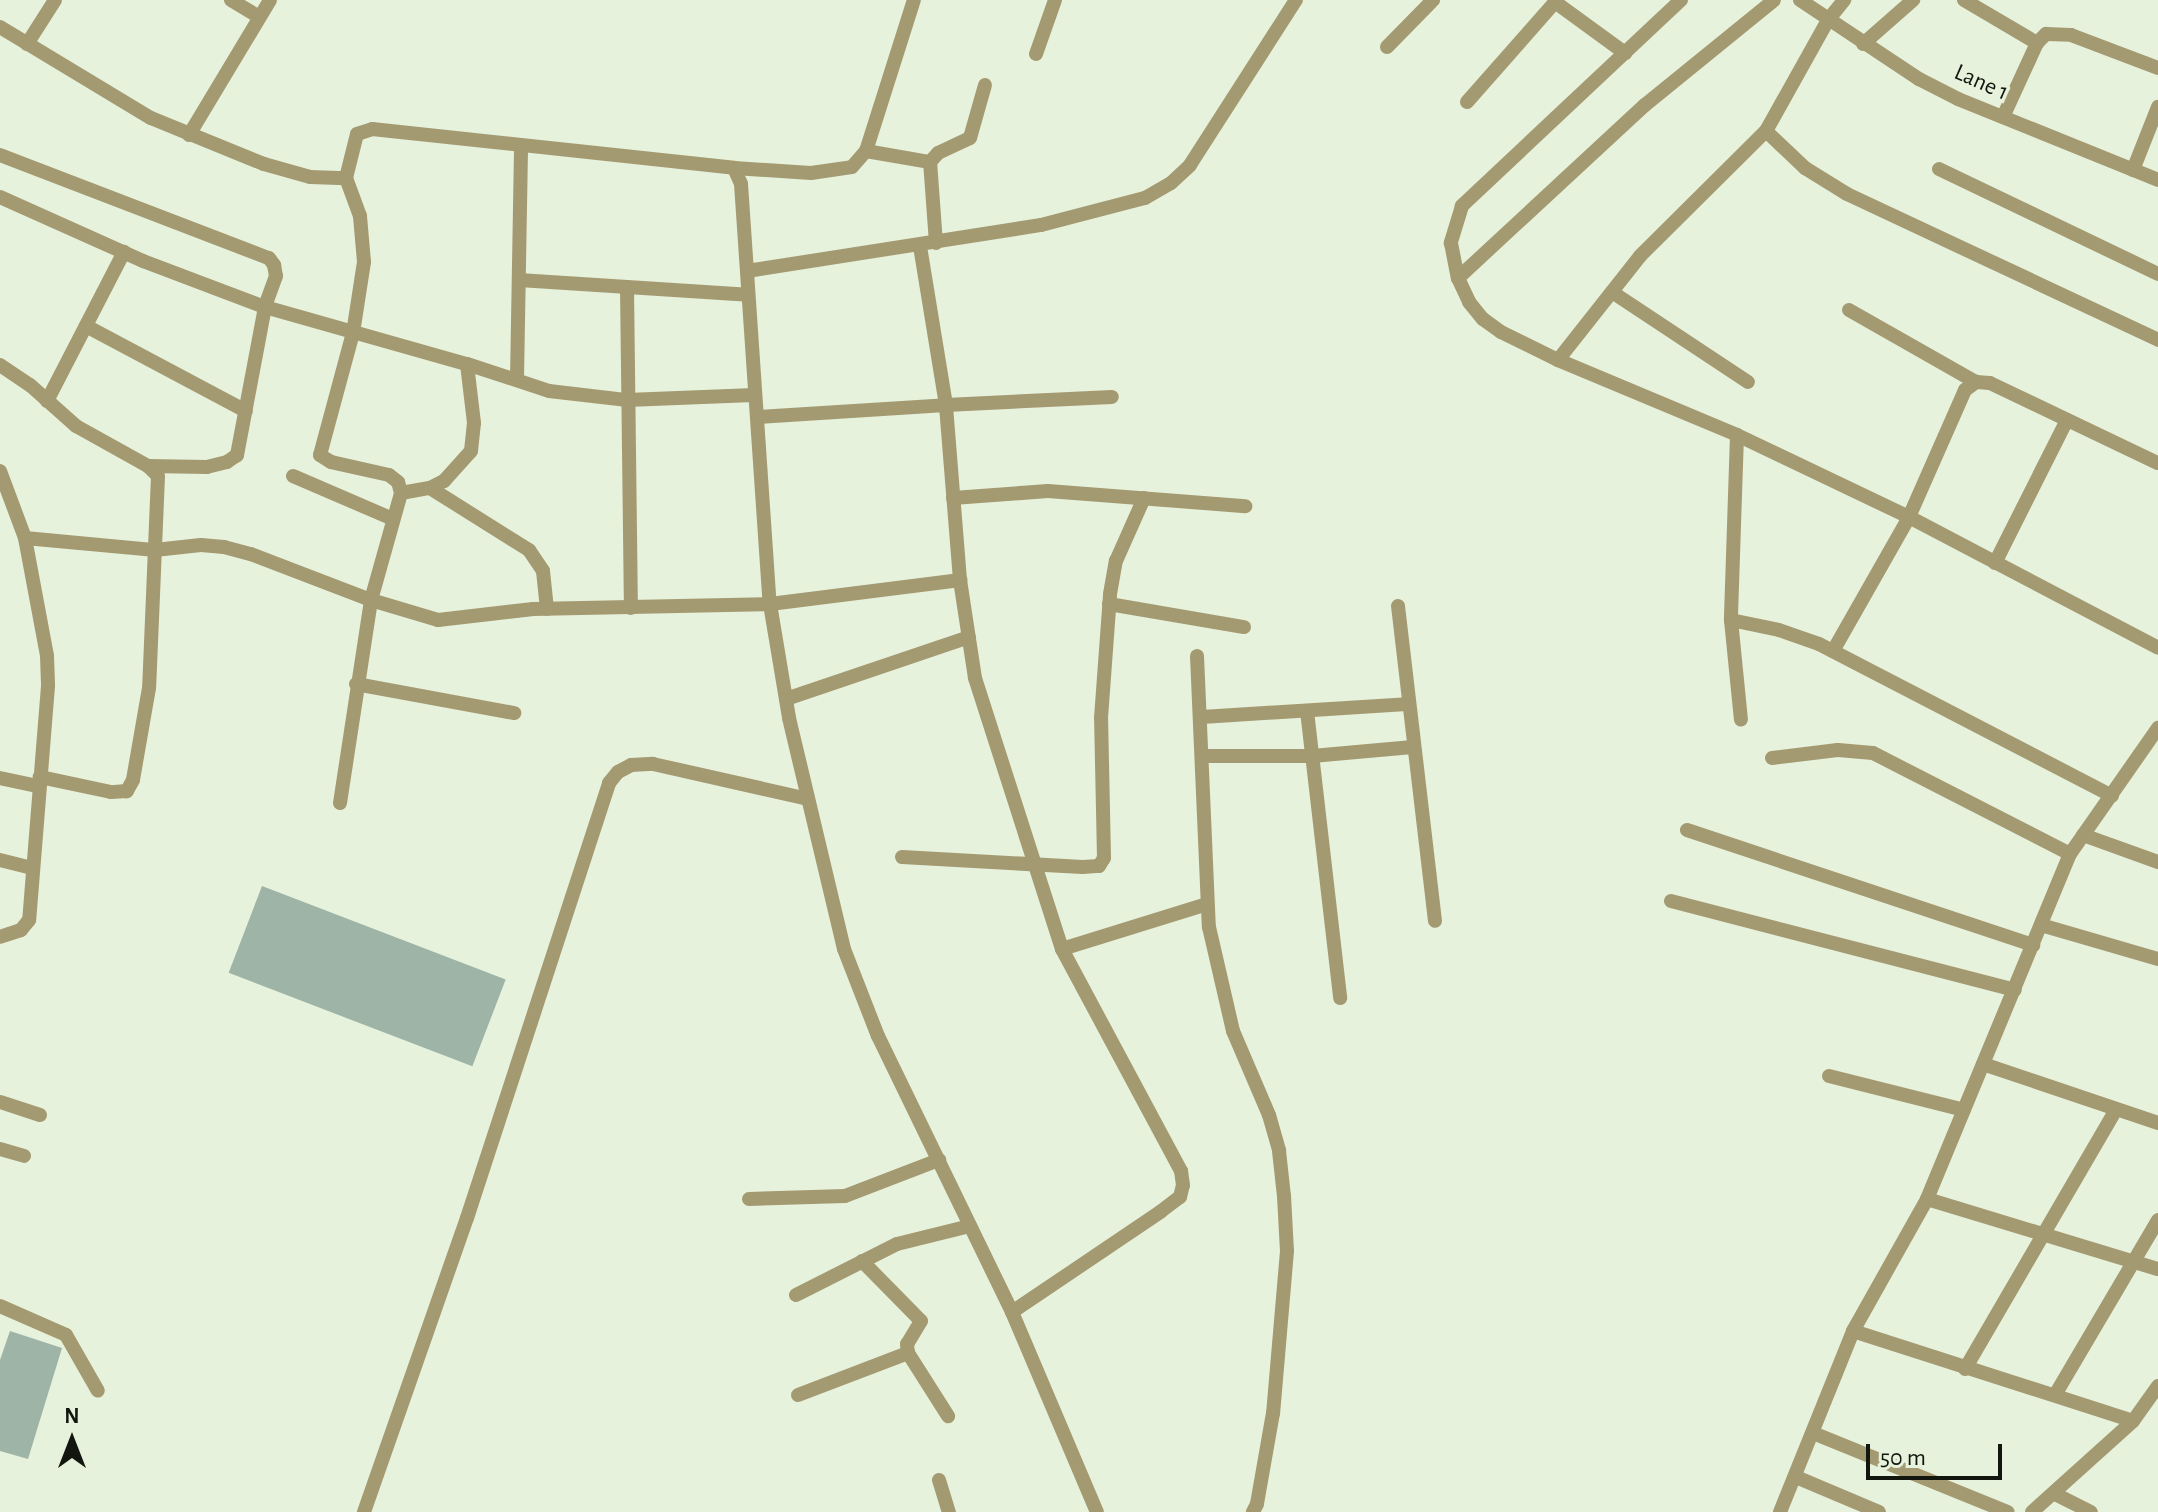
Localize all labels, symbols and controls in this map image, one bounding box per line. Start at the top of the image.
street label: Lane 1 [1949,58,2013,108]
north arrow [32,1400,112,1480]
text: N [64,1405,80,1427]
scale bar [1870,1428,2006,1478]
text: 50 m [1880,1446,1926,1470]

